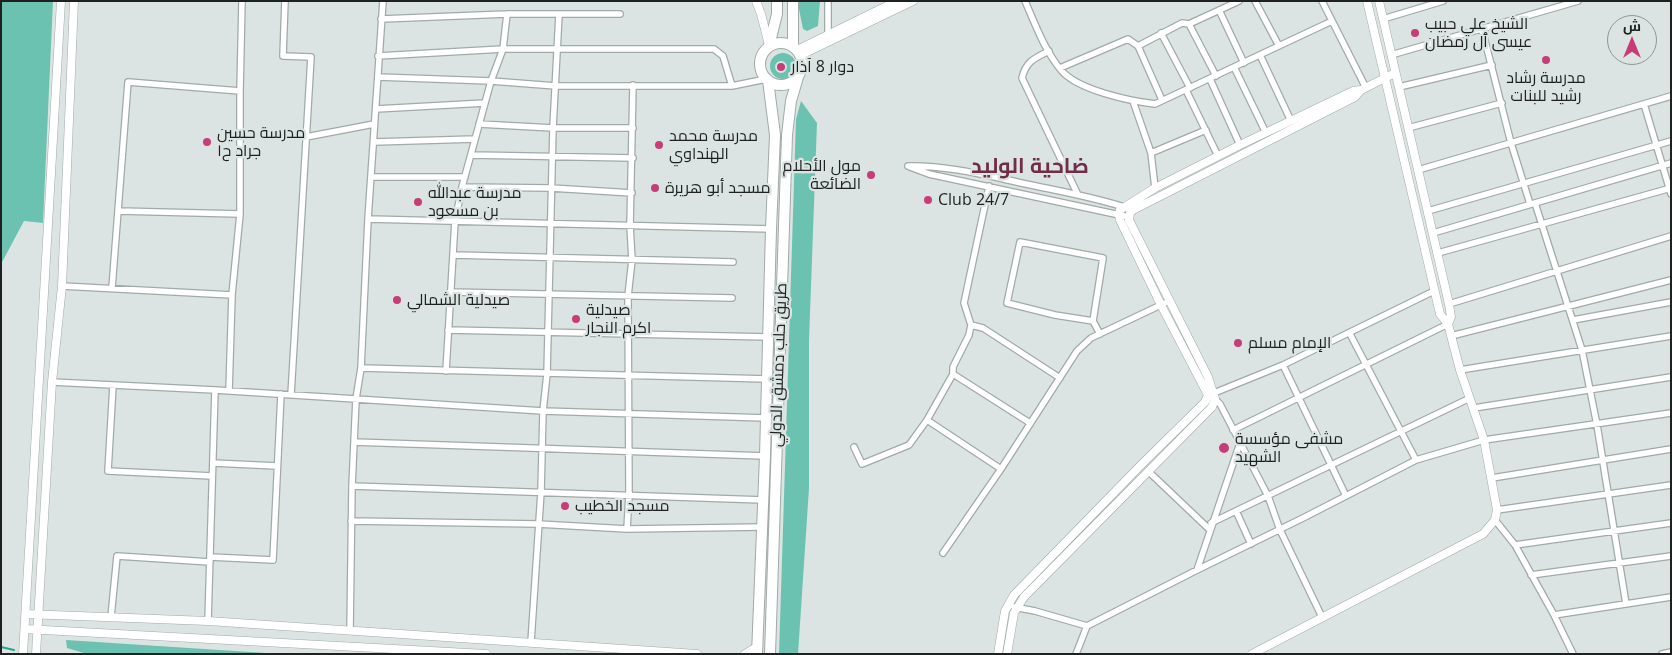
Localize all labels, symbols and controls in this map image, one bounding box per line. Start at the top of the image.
place label: الشيخ علي حبيب عيسى ٱل رمضان [1425,14,1532,52]
north arrow [1607,15,1657,65]
text: ش [1623,16,1641,35]
marker: الشيخ علي حبيب عيسى ٱل رمضان [1409,27,1421,39]
marker: مدرسة رشاد رشيد للبنات [1540,54,1552,66]
place label: دوار 8 آذار [791,57,854,77]
marker: دوار 8 آذار [775,61,787,73]
place label: مدرسة رشاد رشيد للبنات [1506,68,1586,106]
place label: مدرسة حسين جراد ح١ [217,123,305,161]
place label: مدرسة محمد الهنداوي [669,126,758,164]
marker: مدرسة حسين جراد ح١ [201,136,213,148]
marker: مدرسة محمد الهنداوي [653,139,665,151]
district label: ضاحية الوليد [971,154,1089,180]
place label: مول الأحلام الضائعة [782,156,861,194]
marker: مول الأحلام الضائعة [865,169,877,181]
place label: مسجد أبو هريرة [665,178,771,198]
marker: مسجد أبو هريرة [649,182,661,194]
place label: مدرسة عبدالله بن مسعود [428,183,522,221]
place label: Club 24/7 [938,190,1009,210]
marker: Club 24/7 [922,194,934,206]
marker: مدرسة عبدالله بن مسعود [412,196,424,208]
street label: طريق حلب دمشق الدولي [767,283,791,447]
place label: صيدلية الشمالي [407,290,510,310]
marker: صيدلية الشمالي [391,294,403,306]
place label: صيدلية اكرم النجار [586,300,651,338]
marker: صيدلية اكرم النجار [570,313,582,325]
place label: الإمام مسلم [1248,333,1331,353]
marker: الإمام مسلم [1232,337,1244,349]
place label: مشفى مؤسسة الشهيد [1235,429,1343,467]
marker: مشفى مؤسسة الشهيد [1217,441,1231,455]
place label: مسجد الخطيب [575,496,670,516]
marker: مسجد الخطيب [559,500,571,512]

